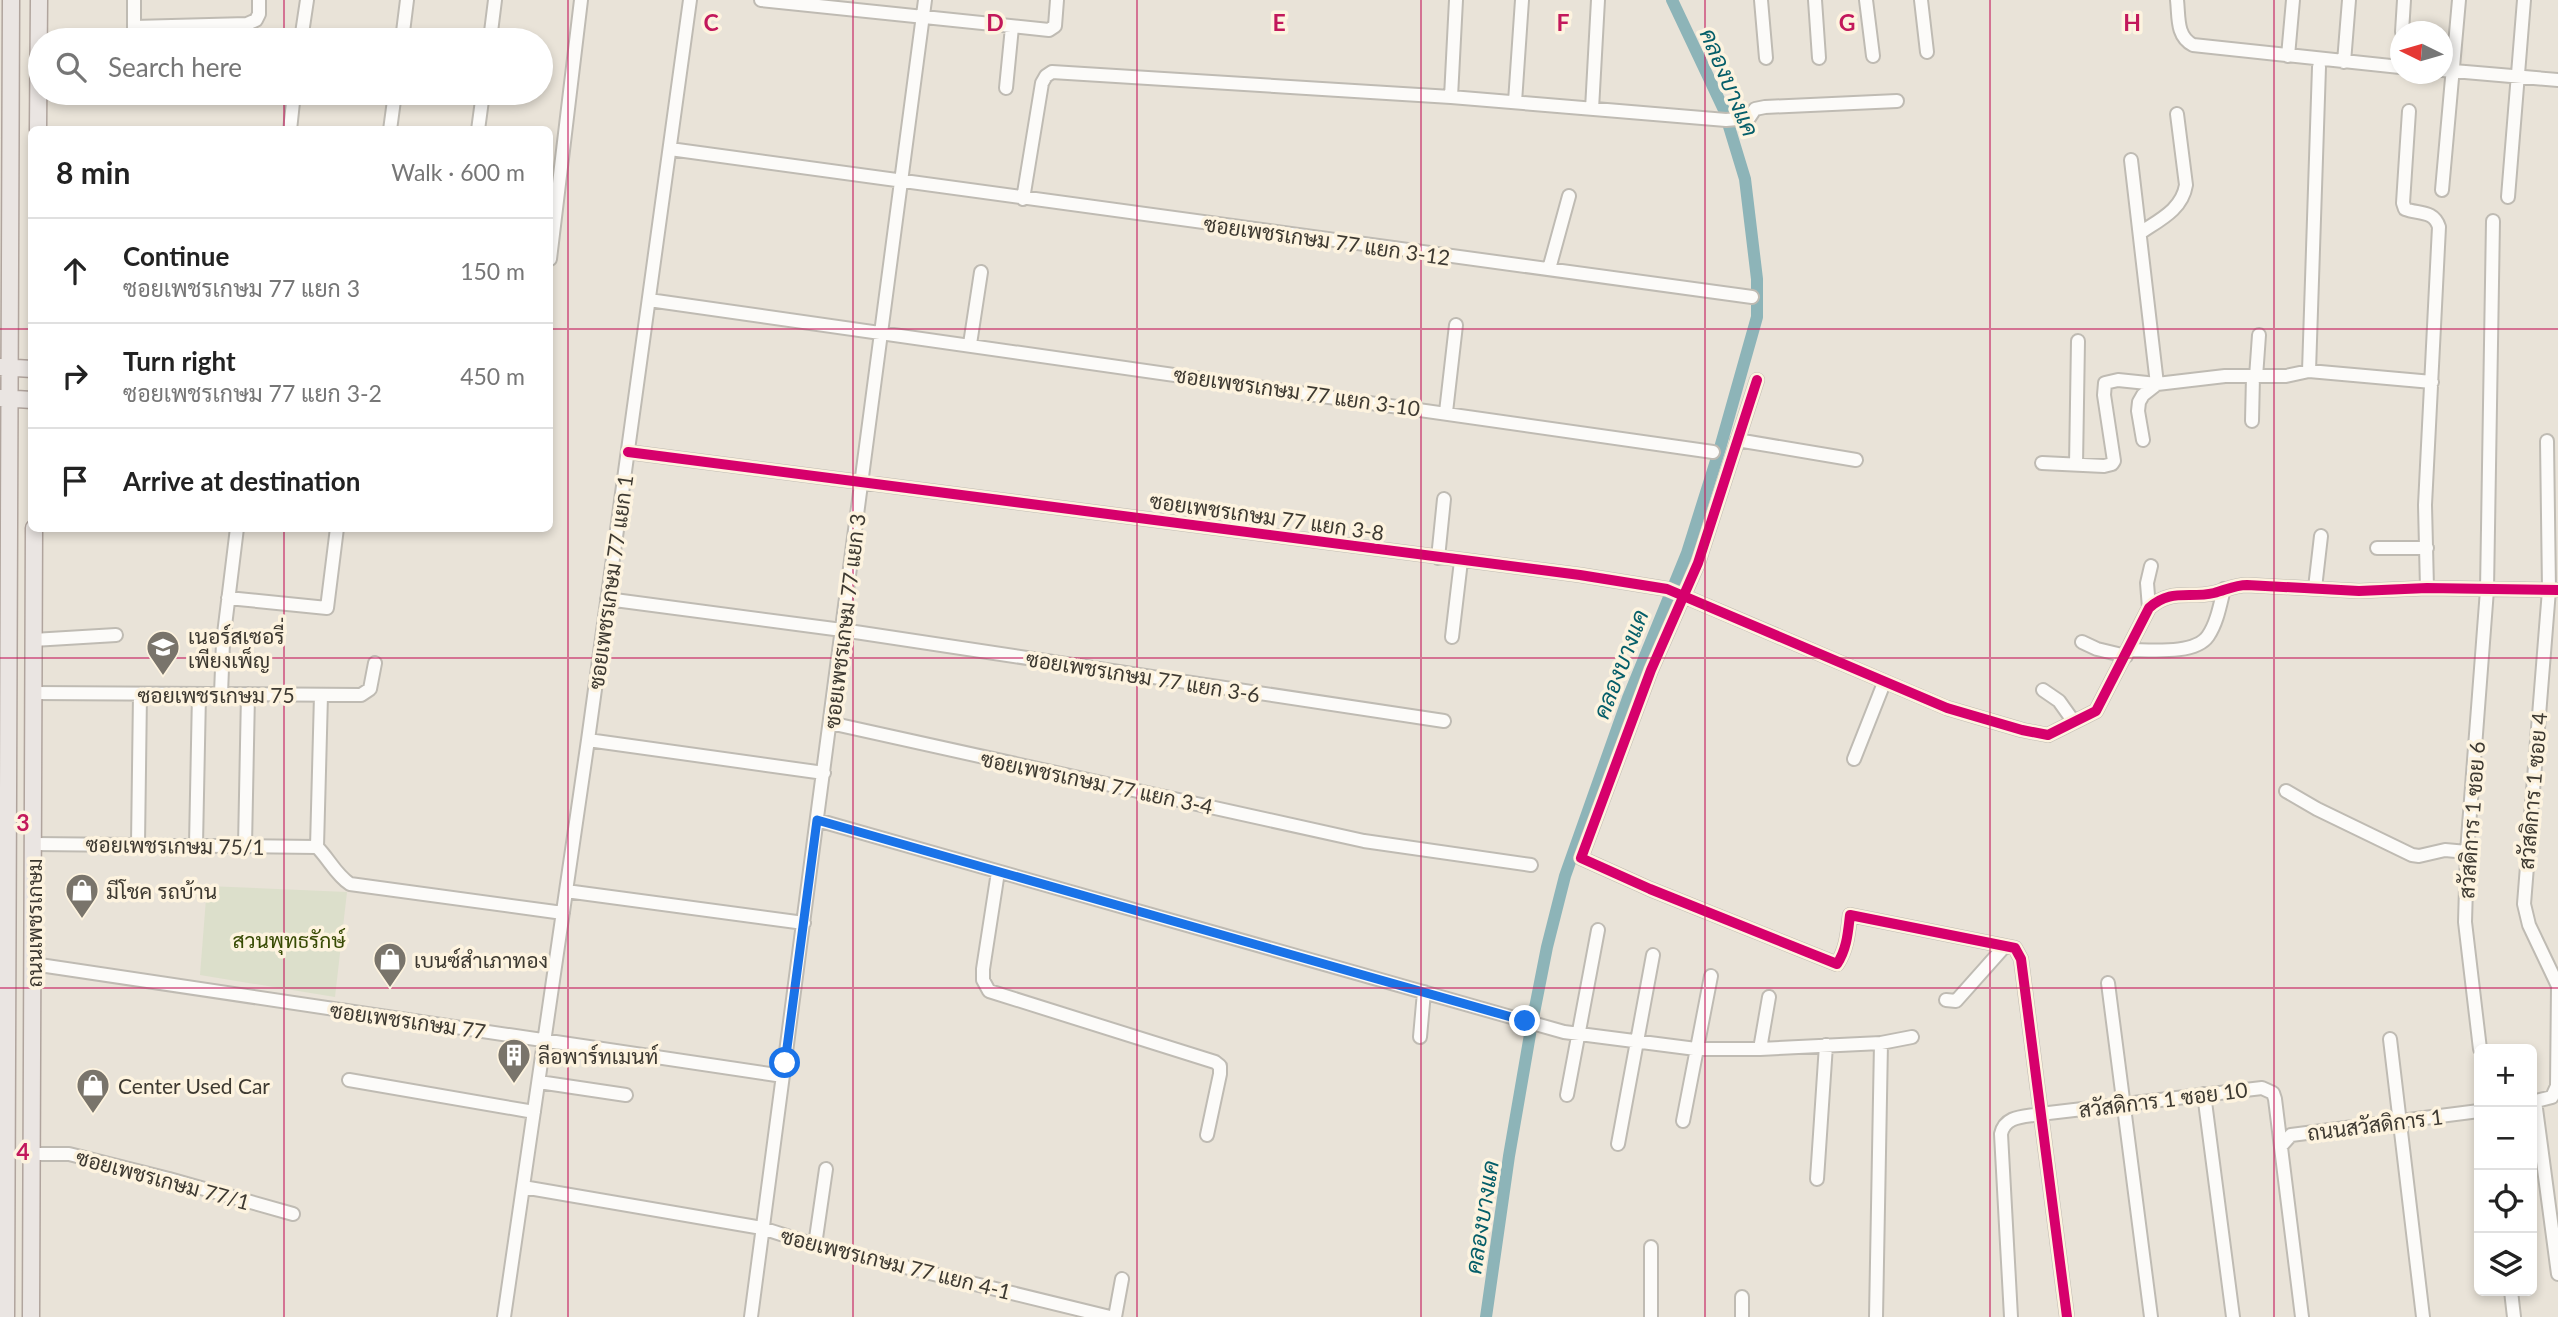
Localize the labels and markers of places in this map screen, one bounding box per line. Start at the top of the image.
place label: เนอร์สเซอรี่ เพียงเพ็ญ [188,617,285,673]
school or university icon: เนอร์สเซอรี่ เพียงเพ็ญ [144,628,182,677]
shop icon: มีโชค รถบ้าน [63,871,101,920]
place label: มีโชค รถบ้าน [106,878,217,903]
shop icon: เบนซ์สำเภาทอง [371,940,409,989]
place label: เบนซ์สำเภาทอง [414,947,548,972]
building icon: ลีอพาร์ทเมนท์ [495,1036,533,1085]
place label: ลีอพาร์ทเมนท์ [538,1043,658,1068]
shop icon: Center Used Car [74,1066,112,1115]
place label: Center Used Car [118,1073,270,1098]

